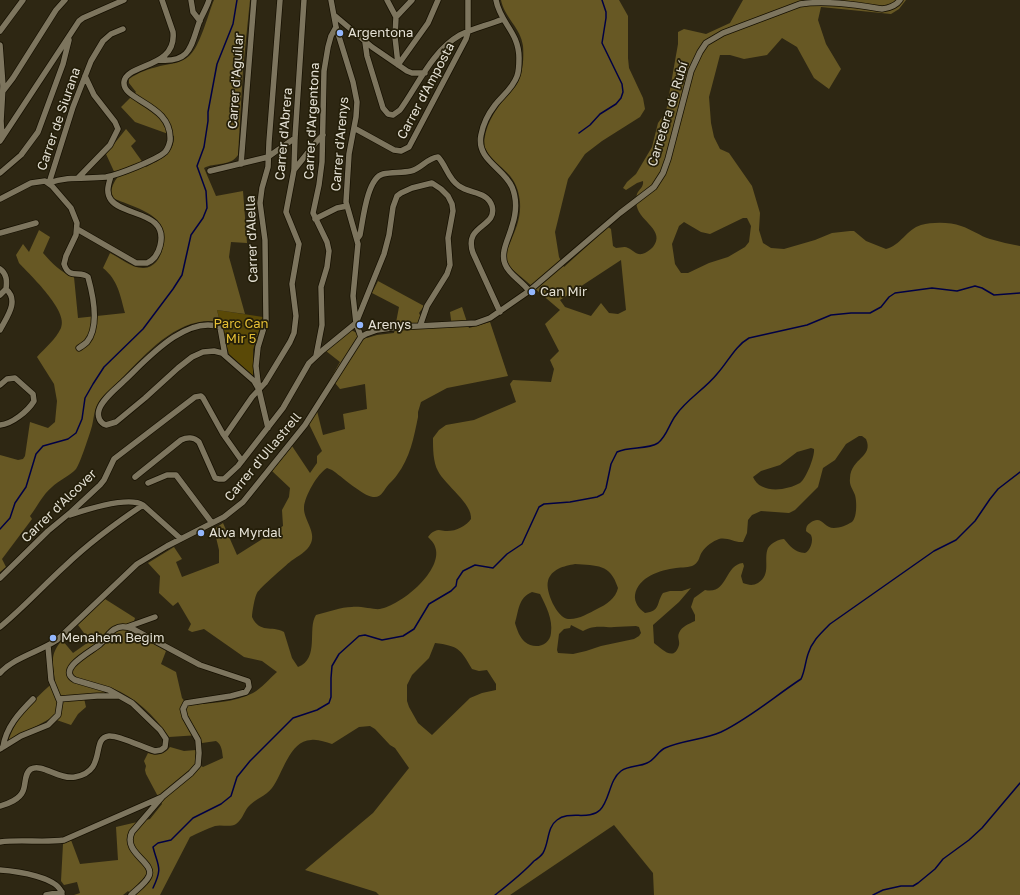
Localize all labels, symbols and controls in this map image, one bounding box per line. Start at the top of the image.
place label: Argentona [348,25,413,41]
marker: Argentona [335,28,345,38]
street label: Carrer d'Aguilar [225,32,247,130]
street label: Carrer d'Amposta [394,40,458,142]
street label: Carretera de Rubí [645,60,691,168]
street label: Carrer d'Argentona [301,62,323,180]
street label: Carrer de Siurana [34,65,84,173]
street label: Carrer d'Abrera [272,87,296,181]
street label: Carrer d'Arenys [328,96,352,192]
street label: Carrer d'Alella [243,195,261,283]
place label: Can Mir [540,284,587,300]
marker: Can Mir [527,287,537,297]
park label: Parc Can Mir 5 [213,316,269,347]
place label: Arenys [368,317,411,333]
marker: Arenys [355,320,365,330]
street label: Carrer d'Ullastrell [221,409,305,505]
street label: Carrer d'Alcover [18,466,100,546]
place label: Alva Myrdal [209,525,282,541]
marker: Alva Myrdal [196,528,206,538]
place label: Menahem Begim [61,630,165,646]
marker: Menahem Begim [48,633,58,643]

